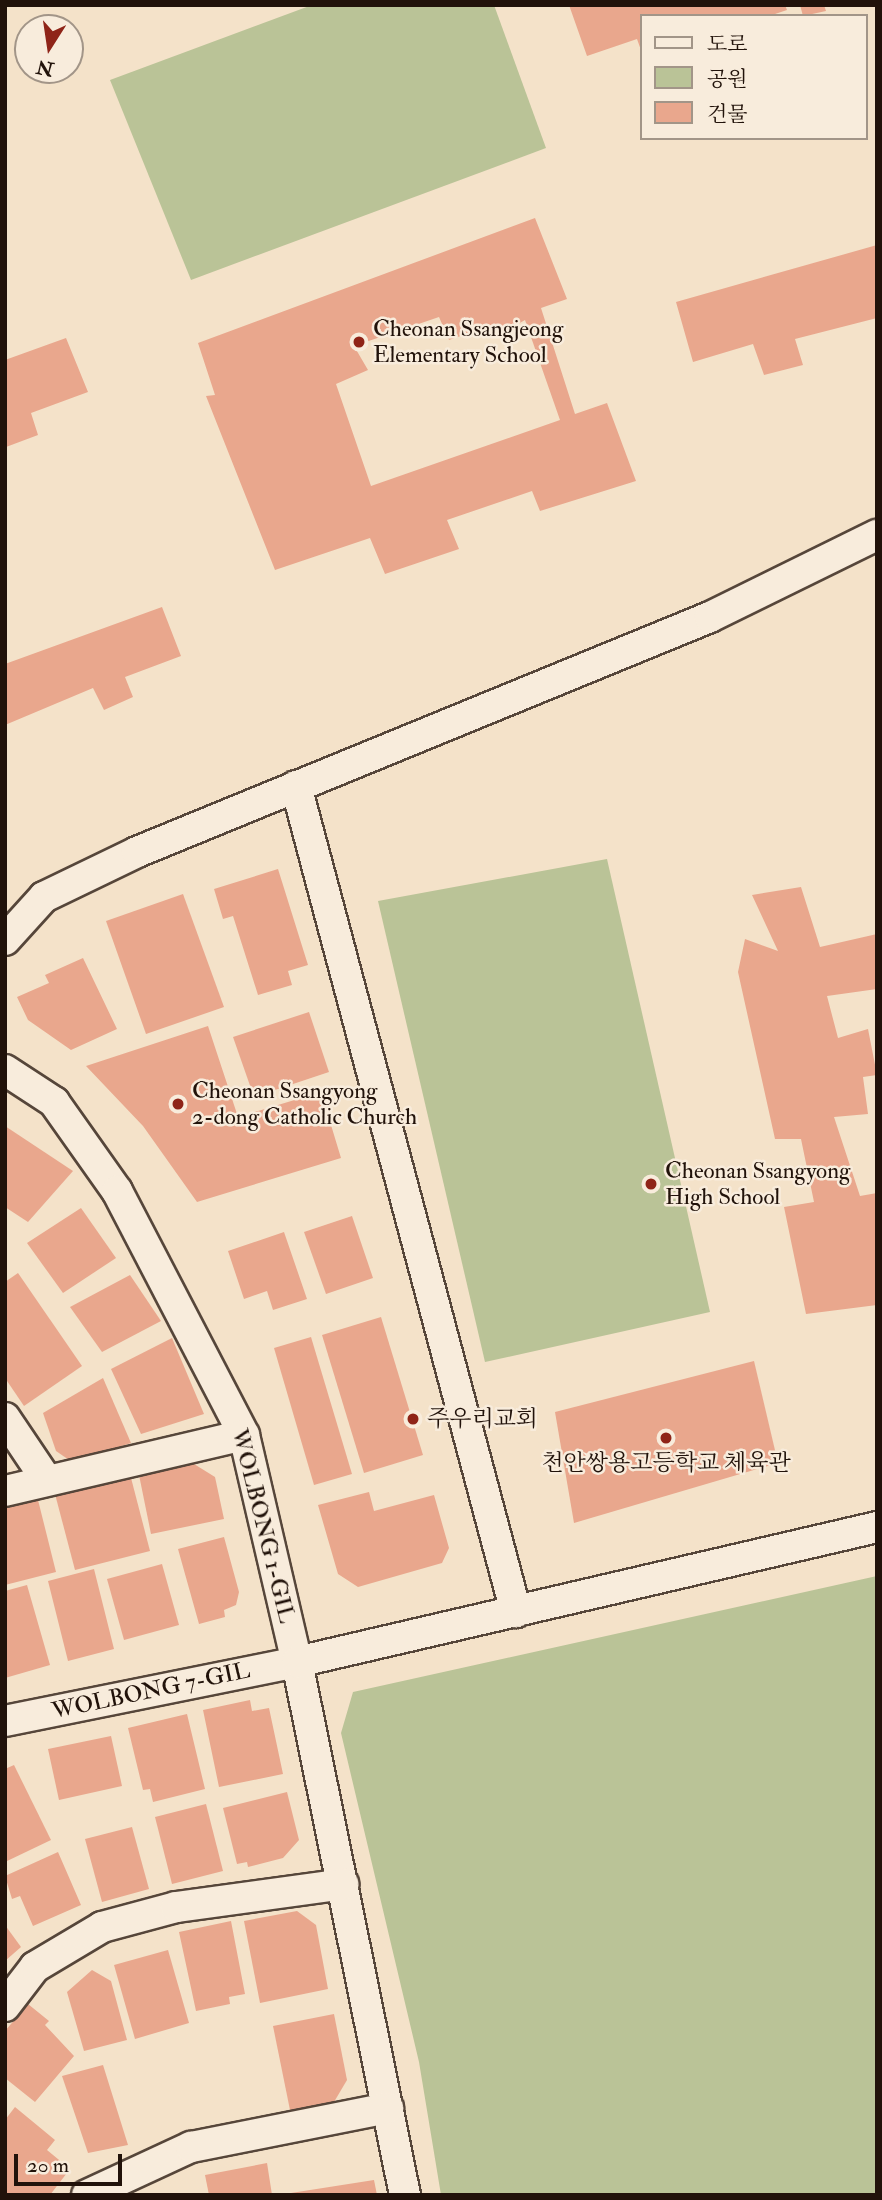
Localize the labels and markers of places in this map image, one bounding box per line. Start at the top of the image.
place label: Cheonan Ssangjeong Elementary School [373,315,563,369]
marker: Cheonan Ssangjeong Elementary School [351,334,367,350]
place label: Cheonan Ssangyong 2-dong Catholic Church [192,1077,417,1131]
marker: Cheonan Ssangyong 2-dong Catholic Church [170,1096,186,1112]
place label: Cheonan Ssangyong High School [665,1157,850,1211]
marker: Cheonan Ssangyong High School [643,1176,659,1192]
place label: 주우리교회 [427,1405,538,1433]
marker: 주우리교회 [405,1411,421,1427]
marker: 천안쌍용고등학교 체육관 [658,1430,674,1446]
place label: 천안쌍용고등학교 체육관 [541,1449,791,1477]

